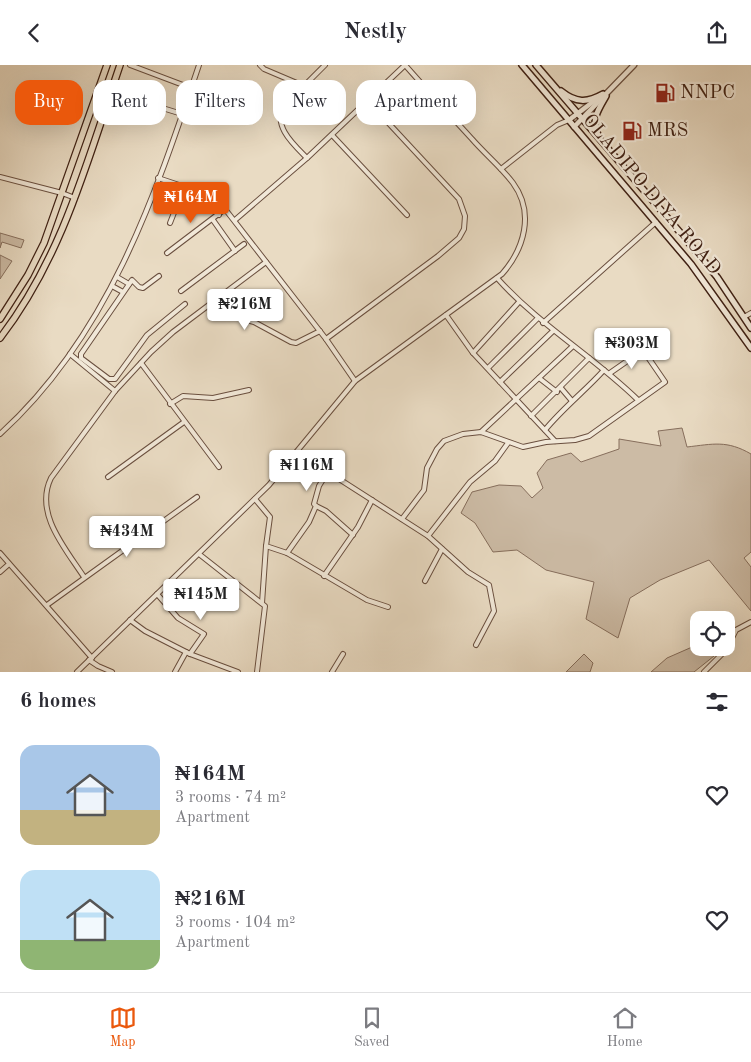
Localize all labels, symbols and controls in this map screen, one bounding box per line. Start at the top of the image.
icon: back [20,19,48,47]
icon: share [703,19,731,47]
text: Nestly [344,21,407,43]
chip: Buy [15,80,83,125]
chip: Rent [93,80,166,125]
chip: Filters [176,80,263,125]
chip: New [273,80,346,125]
chip: Apartment [356,80,476,125]
fuel station icon: NNPC [654,82,676,104]
place label: NNPC [680,84,735,103]
street label: OLADIPO DIYA ROAD [578,111,724,279]
fuel station icon: MRS [621,120,643,142]
place label: MRS [647,122,688,141]
pin: ₦164M [156,181,226,224]
text: ₦164M [164,190,218,206]
pin: ₦216M [210,289,280,331]
text: ₦216M [218,297,272,313]
pin: ₦303M [597,327,667,370]
text: ₦303M [605,336,659,352]
pin: ₦116M [272,449,342,492]
text: ₦116M [280,458,334,474]
pin: ₦434M [92,515,162,558]
text: ₦434M [100,524,154,540]
pin: ₦145M [166,579,236,621]
text: ₦145M [174,587,228,603]
map controls [690,611,735,656]
button: locate [690,611,735,656]
icon: filters [703,688,731,716]
text: 6 homes [20,691,96,712]
text: ₦164M [175,764,245,785]
icon: home [60,765,120,825]
icon: heart [703,781,731,809]
text: 3 rooms · 74 m² [175,790,286,806]
text: Apartment [175,810,250,826]
text: ₦216M [175,889,245,910]
icon: home [60,890,120,950]
icon: heart [703,906,731,934]
text: 3 rooms · 104 m² [175,915,295,931]
text: Apartment [175,935,250,951]
tab: Map [109,1004,137,1051]
tab: Saved [354,1004,390,1051]
tab: Home [607,1004,642,1051]

